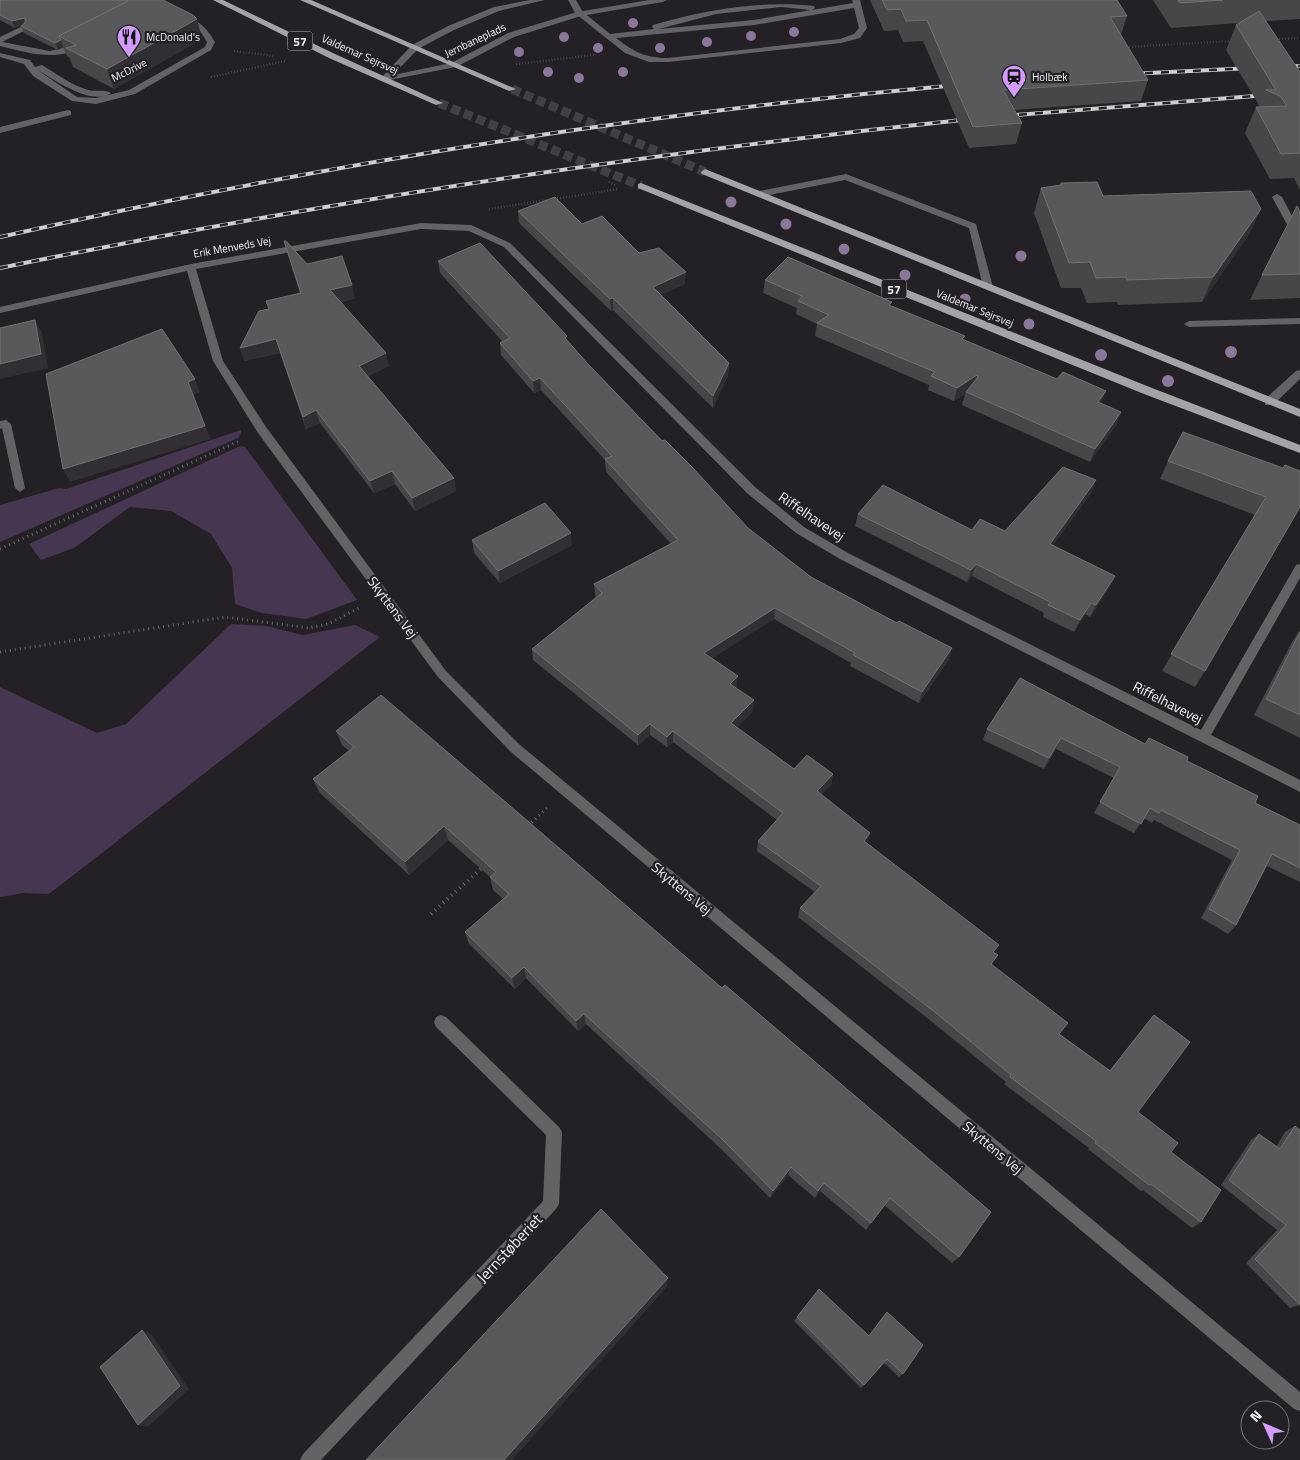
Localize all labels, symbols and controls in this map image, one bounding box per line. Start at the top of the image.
street label: Jernbaneplads [442,19,508,61]
restaurant icon: McDonald's [116,24,142,58]
place label: McDonald's [146,29,200,45]
street label: Valdemar Sejrsvej [319,30,401,78]
road number: 57 [288,31,312,50]
street label: McDrive [108,54,150,86]
station icon: Holbæk [1001,64,1027,98]
place label: Holbæk [1032,69,1068,85]
street label: Erik Menveds Vej [192,232,272,262]
road number: 57 [882,280,906,298]
street label: Valdemar Sejrsvej [934,285,1016,331]
street label: Riffelhavevej [775,486,849,546]
street label: Skyttens Vej [363,572,423,642]
street label: Riffelhavevej [1129,675,1207,729]
street label: Skyttens Vej [647,857,717,919]
street label: Skyttens Vej [958,1116,1028,1178]
street label: Jernstøberiet [470,1208,548,1288]
north arrow [1240,1400,1290,1450]
text: N [1244,1405,1266,1426]

